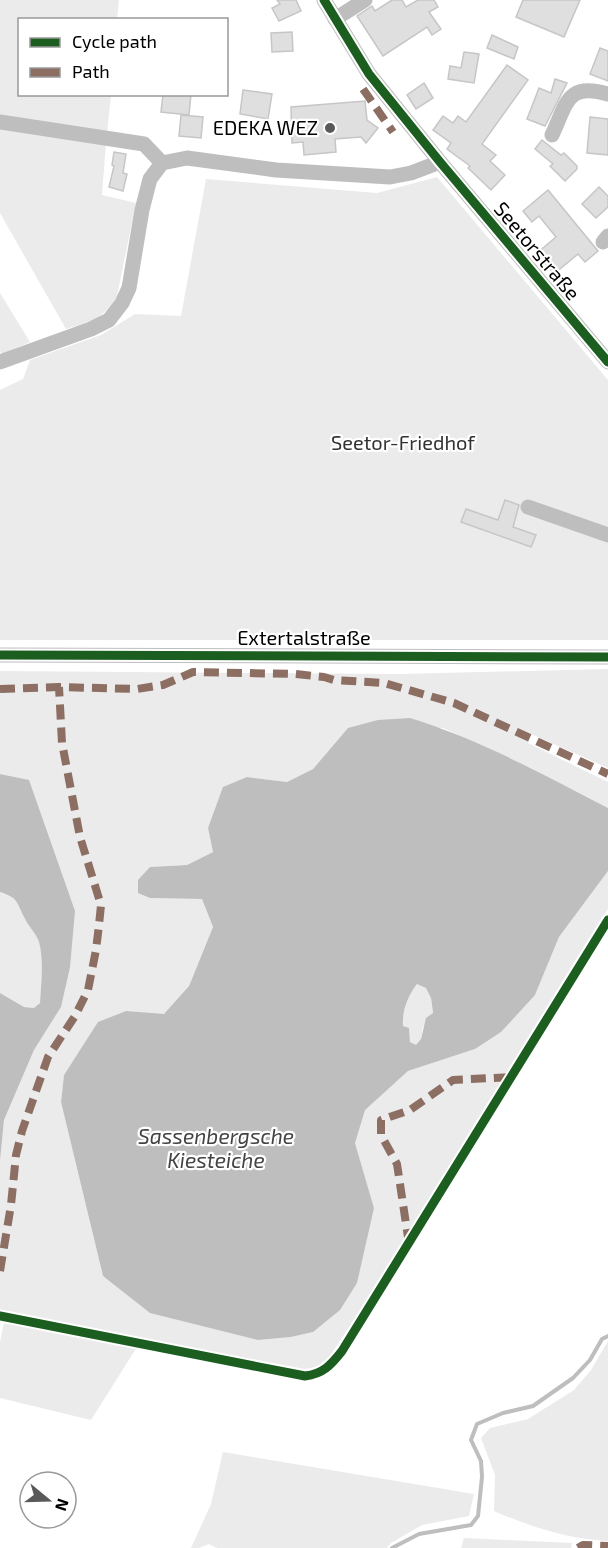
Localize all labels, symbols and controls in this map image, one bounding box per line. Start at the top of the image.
legend [18,18,228,96]
text: Cycle path [72,30,157,52]
text: Path [72,60,110,82]
place label: EDEKA WEZ [213,115,318,139]
marker: EDEKA WEZ [323,121,337,135]
street label: Seetorstraße [490,196,586,304]
park label: Seetor-Friedhof [331,430,475,454]
street label: Extertalstraße [237,625,371,649]
water label: Sassenbergsche Kiesteiche [138,1123,294,1172]
north arrow [18,1470,78,1530]
text: N [52,1496,74,1514]

